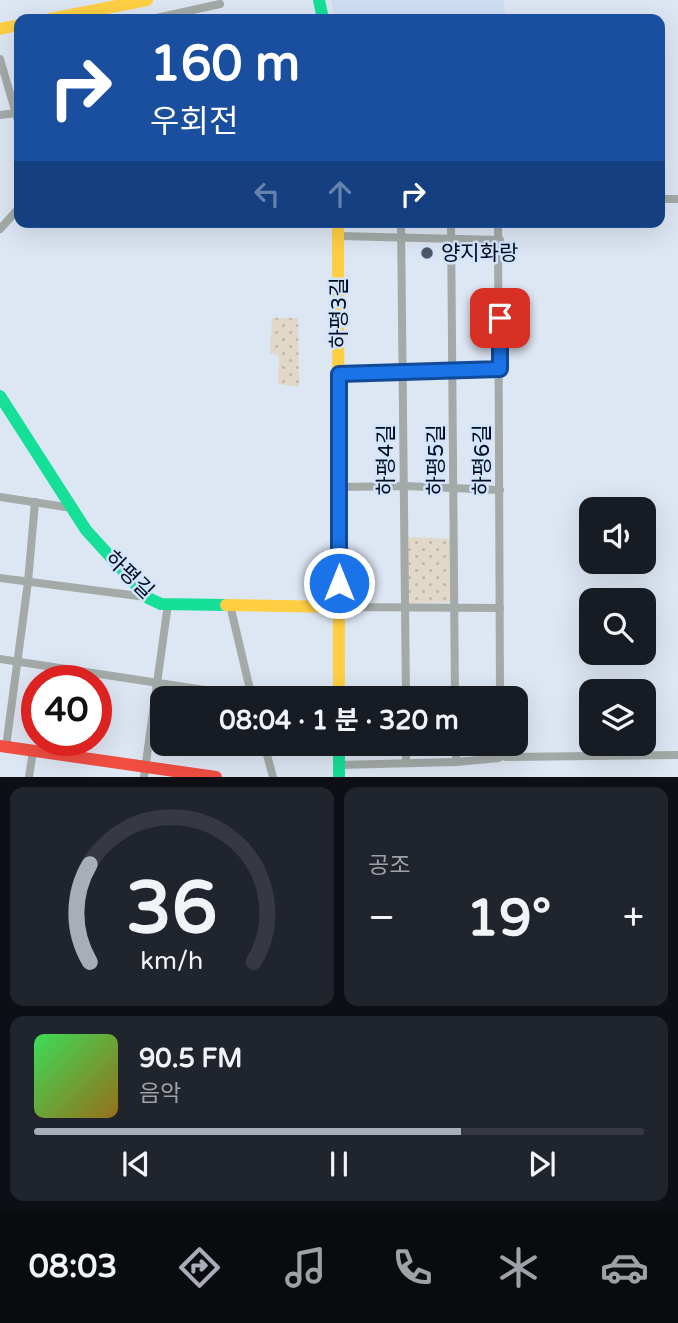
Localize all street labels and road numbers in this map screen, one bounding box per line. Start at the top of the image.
street label: 하평3길 [327,277,352,349]
street label: 하평4길 [374,424,399,496]
street label: 하평5길 [424,424,449,496]
street label: 하평6길 [470,424,495,496]
street label: 하평길 [99,546,159,604]

